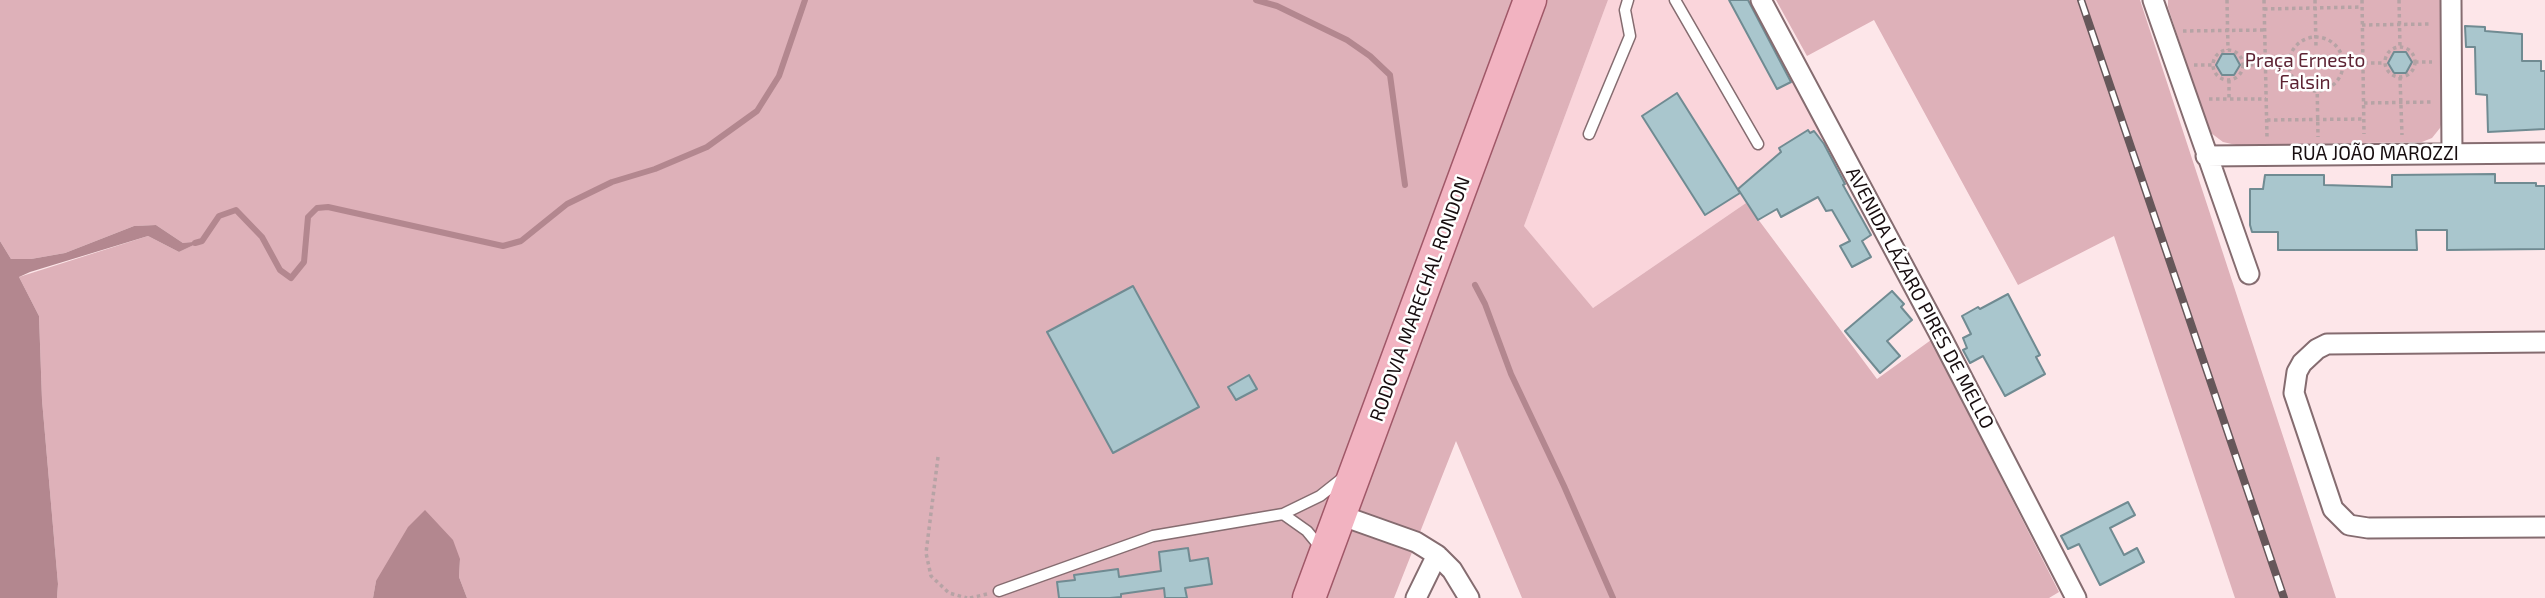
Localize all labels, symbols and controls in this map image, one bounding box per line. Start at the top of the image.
park label: Praça Ernesto Falsin [2245,50,2365,94]
street label: RUA JOÃO MAROZZI [2291,143,2459,165]
street label: AVENIDA LÁZARO PIRES DE MELLO [1841,163,1999,433]
street label: RODOVIA MARECHAL RONDON [1365,173,1475,425]

